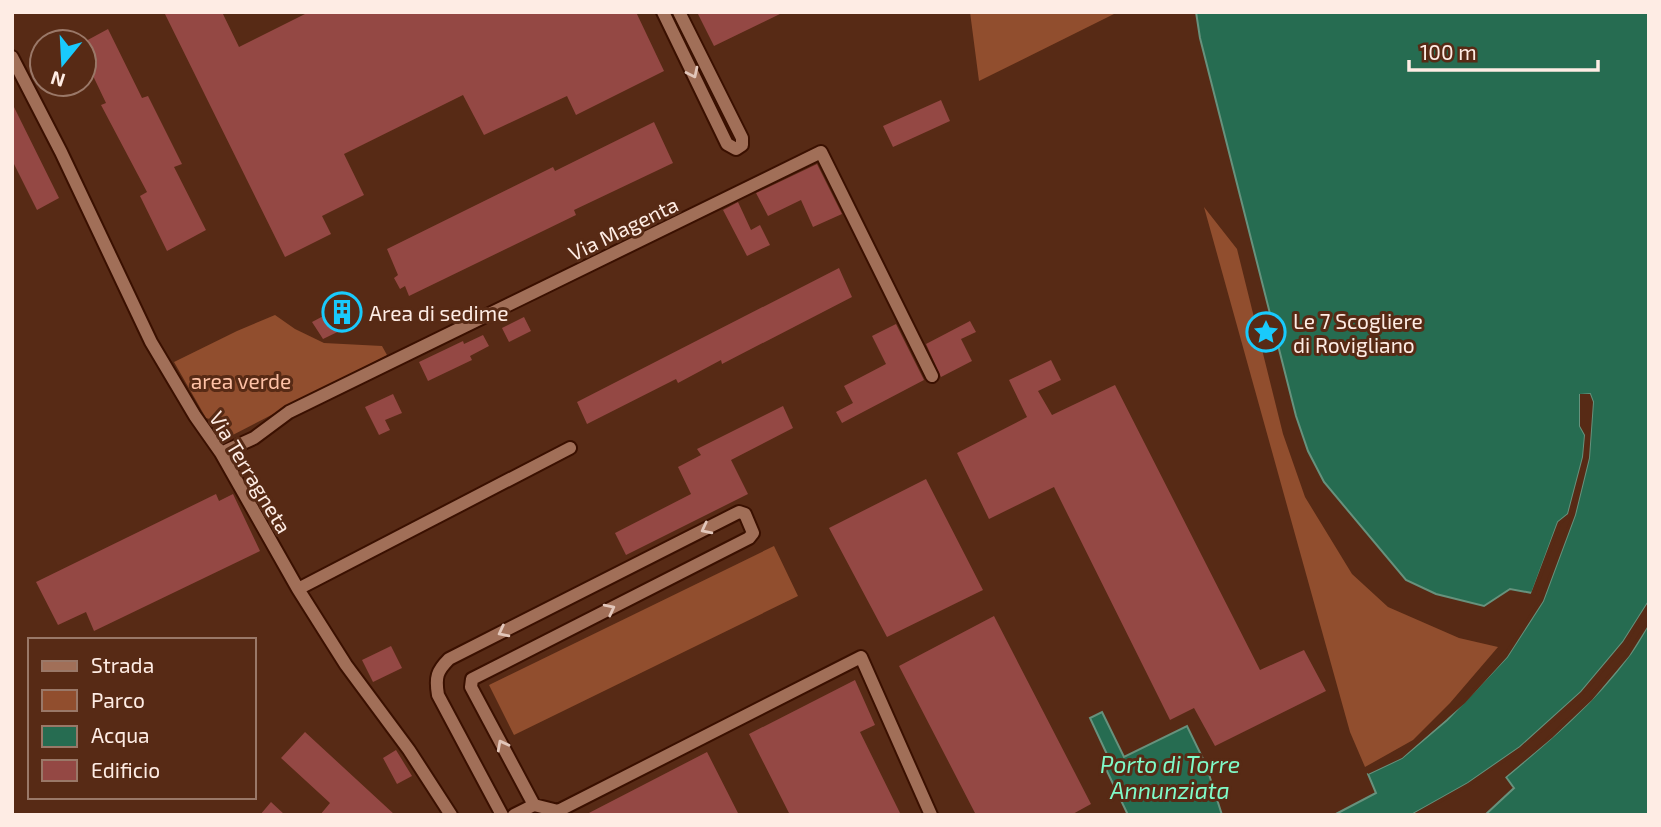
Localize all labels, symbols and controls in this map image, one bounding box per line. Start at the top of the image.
north arrow [28,28,98,98]
scale bar [1409,28,1598,72]
text: 100 m [1420,39,1477,64]
one-way arrow [684,66,698,78]
text: N [48,67,68,93]
street label: Via Magenta [564,191,682,265]
building icon: Area di sedime [321,291,363,333]
place label: Area di sedime [369,300,508,325]
place label: Le 7 Scogliere di Rovigliano [1293,308,1423,357]
place icon: Le 7 Scogliere di Rovigliano [1245,311,1287,353]
park label: area verde [191,368,291,393]
street label: Via Terragneta [205,406,297,538]
one-way arrow [701,520,713,534]
one-way arrow [603,604,615,617]
one-way arrow [498,623,510,637]
legend [28,638,256,799]
text: Strada [91,652,154,677]
text: Parco [91,687,145,712]
text: Acqua [91,722,150,747]
one-way arrow [497,740,510,752]
water label: Porto di Torre Annunziata [1100,750,1240,804]
text: Edificio [91,757,160,782]

